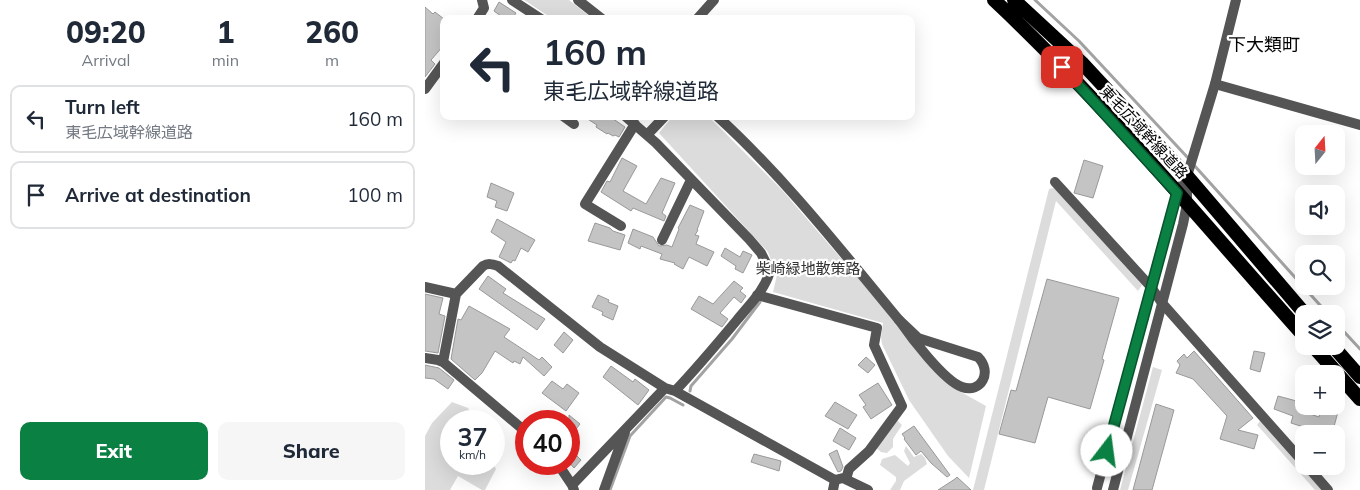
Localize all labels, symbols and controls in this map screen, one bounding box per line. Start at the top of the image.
text: 09:20 [66,13,146,51]
text: 1 [216,13,234,51]
text: 260 [305,13,359,51]
text: 160 m [543,30,647,74]
district label: 下大類町 [1228,33,1300,56]
icon: left [460,35,525,100]
pin [1041,46,1083,88]
text: Arrival [81,50,130,70]
text: min [212,50,239,70]
text: m [325,50,339,70]
icon: arrive [1048,53,1076,81]
text: 東毛広域幹線道路 [543,77,719,105]
street label: 東毛広域幹線道路 [1096,82,1192,182]
text: Turn left [65,95,140,119]
icon: left [22,105,50,133]
text: 160 m [347,107,403,131]
text: 東毛広域幹線道路 [65,122,193,142]
north arrow [1295,125,1345,175]
map controls [1295,125,1345,475]
icon: arrive [22,181,50,209]
text: Arrive at destination [65,183,251,207]
text: 100 m [347,183,403,207]
button: sound [1295,185,1345,235]
button: search [1295,245,1345,295]
park label: 柴崎緑地散策路 [755,259,861,278]
button: layers [1295,305,1345,355]
button: + [1295,365,1345,415]
speed limit sign: 40 [515,410,580,475]
text: 37 [457,421,488,452]
button: Exit [20,422,208,480]
button: Share [218,422,405,480]
position arrow [1080,424,1132,476]
button: − [1295,425,1345,475]
text: km/h [459,447,486,462]

